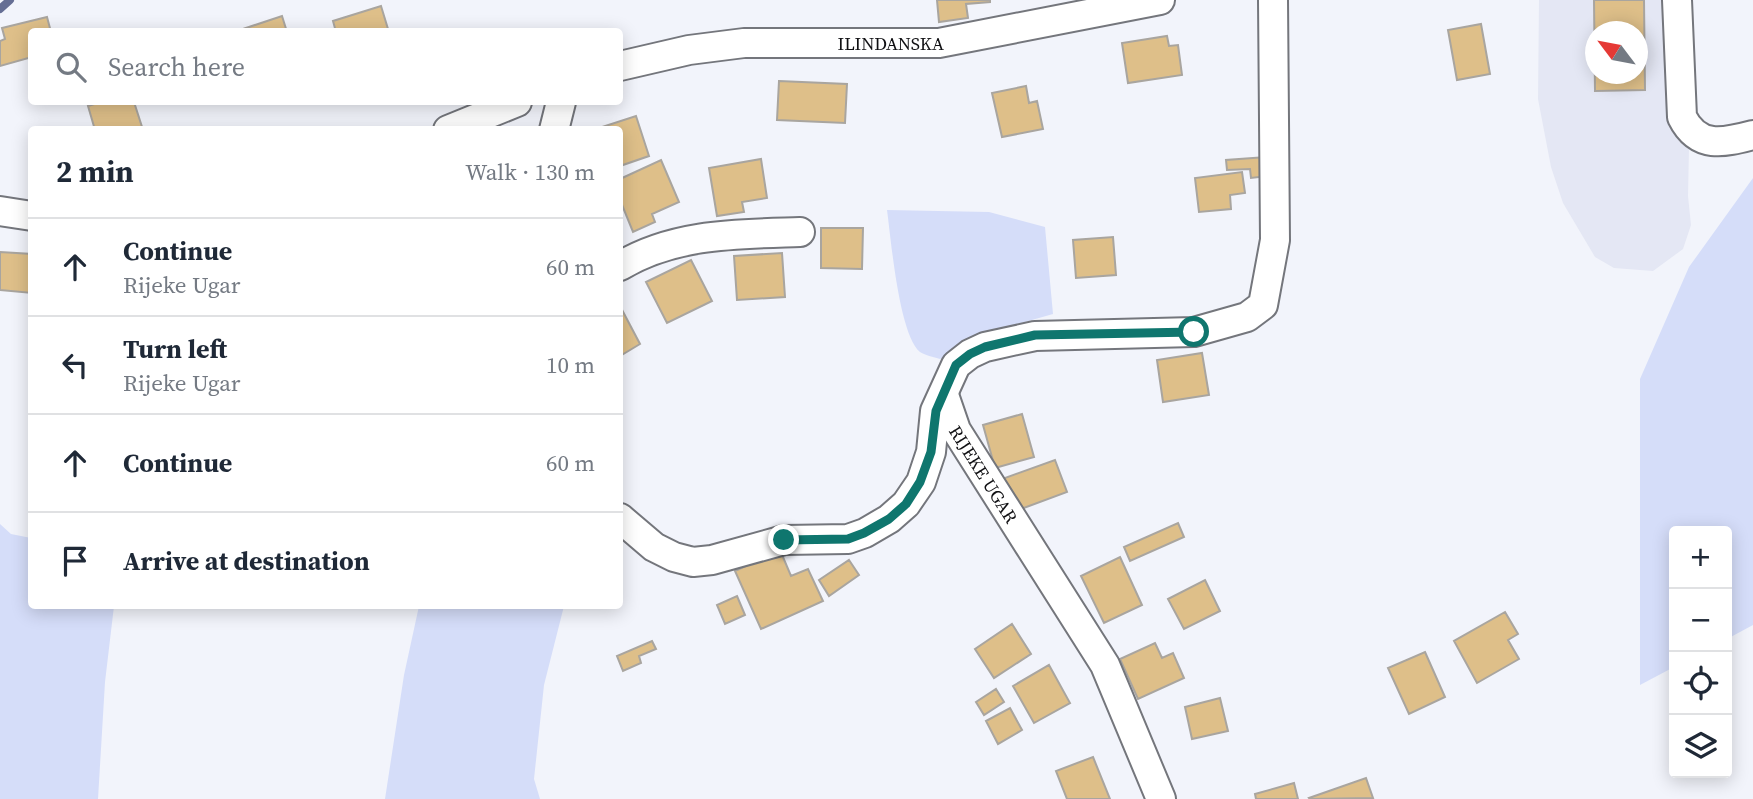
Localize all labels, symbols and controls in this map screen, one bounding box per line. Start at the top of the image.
north arrow [1585,21,1648,84]
search box [28,28,623,105]
street label: ILINDANSKA [837,31,944,56]
icon: search [52,48,90,86]
text: Search here [108,49,245,85]
text: 2 min [56,151,134,192]
text: Walk · 130 m [465,156,595,188]
text: Continue [123,233,232,269]
icon: ahead [56,248,94,286]
text: 60 m [546,251,595,283]
text: Rijeke Ugar [123,269,240,301]
route start [1178,316,1209,347]
text: Turn left [123,331,227,367]
icon: left [56,346,94,384]
text: 10 m [546,349,595,381]
text: Rijeke Ugar [123,367,240,399]
street label: RIJEKE UGAR [944,420,1024,528]
icon: ahead [56,444,94,482]
text: Continue [123,445,232,481]
text: 60 m [546,447,595,479]
route end [768,524,799,555]
map controls [1669,526,1732,778]
button: + [1669,526,1732,589]
icon: arrive [56,542,94,580]
text: Arrive at destination [123,543,370,579]
button: − [1669,589,1732,652]
button: locate [1669,652,1732,715]
button: layers [1669,715,1732,778]

